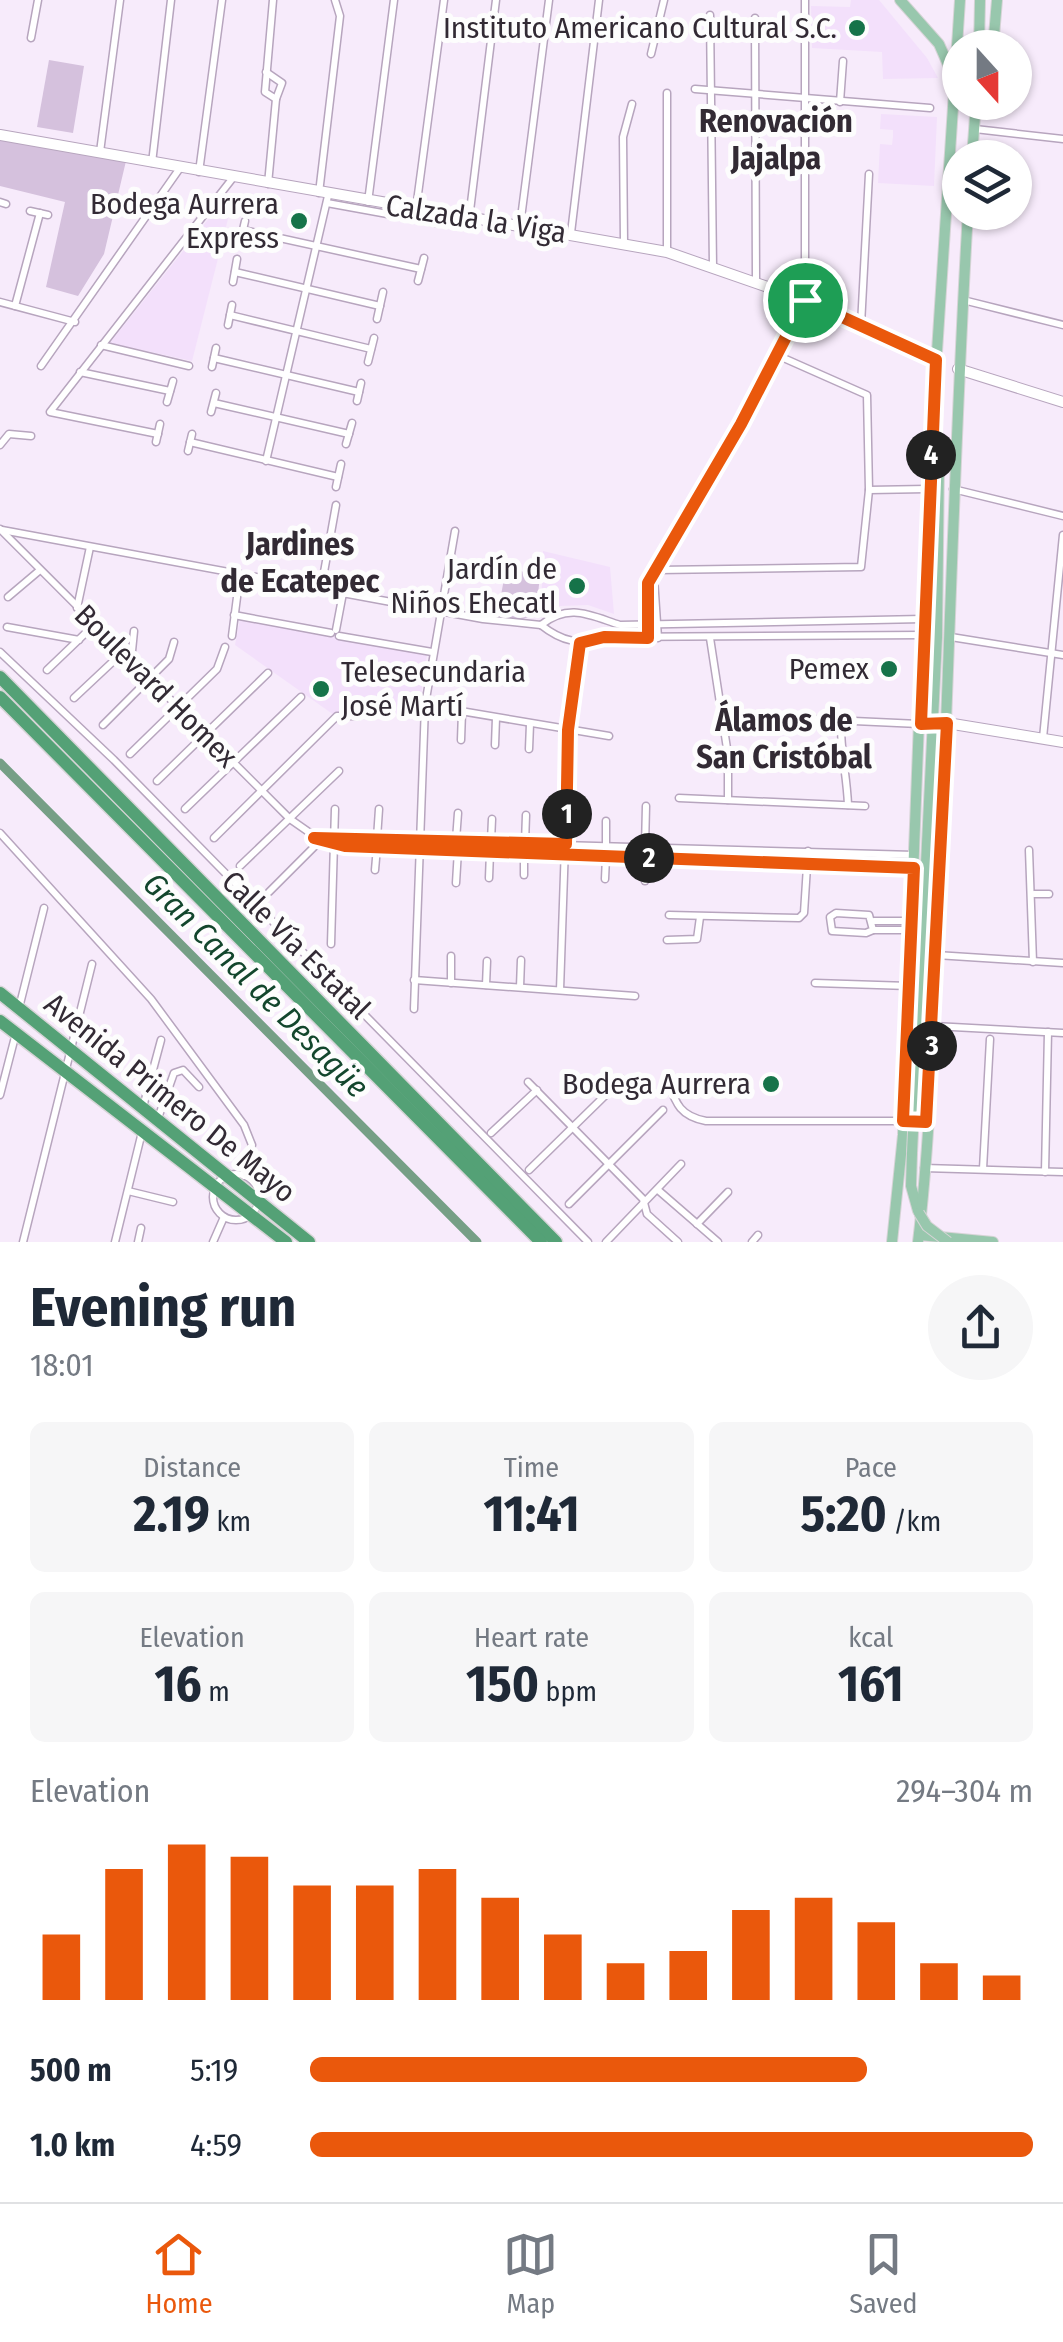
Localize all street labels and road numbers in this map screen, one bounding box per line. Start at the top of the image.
street label: Calzada la Viga [383,187,569,251]
street label: Boulevard Homex [67,597,246,776]
street label: Calle Vía Estatal [214,863,378,1027]
street label: Avenida Primero De Mayo [37,986,303,1210]

